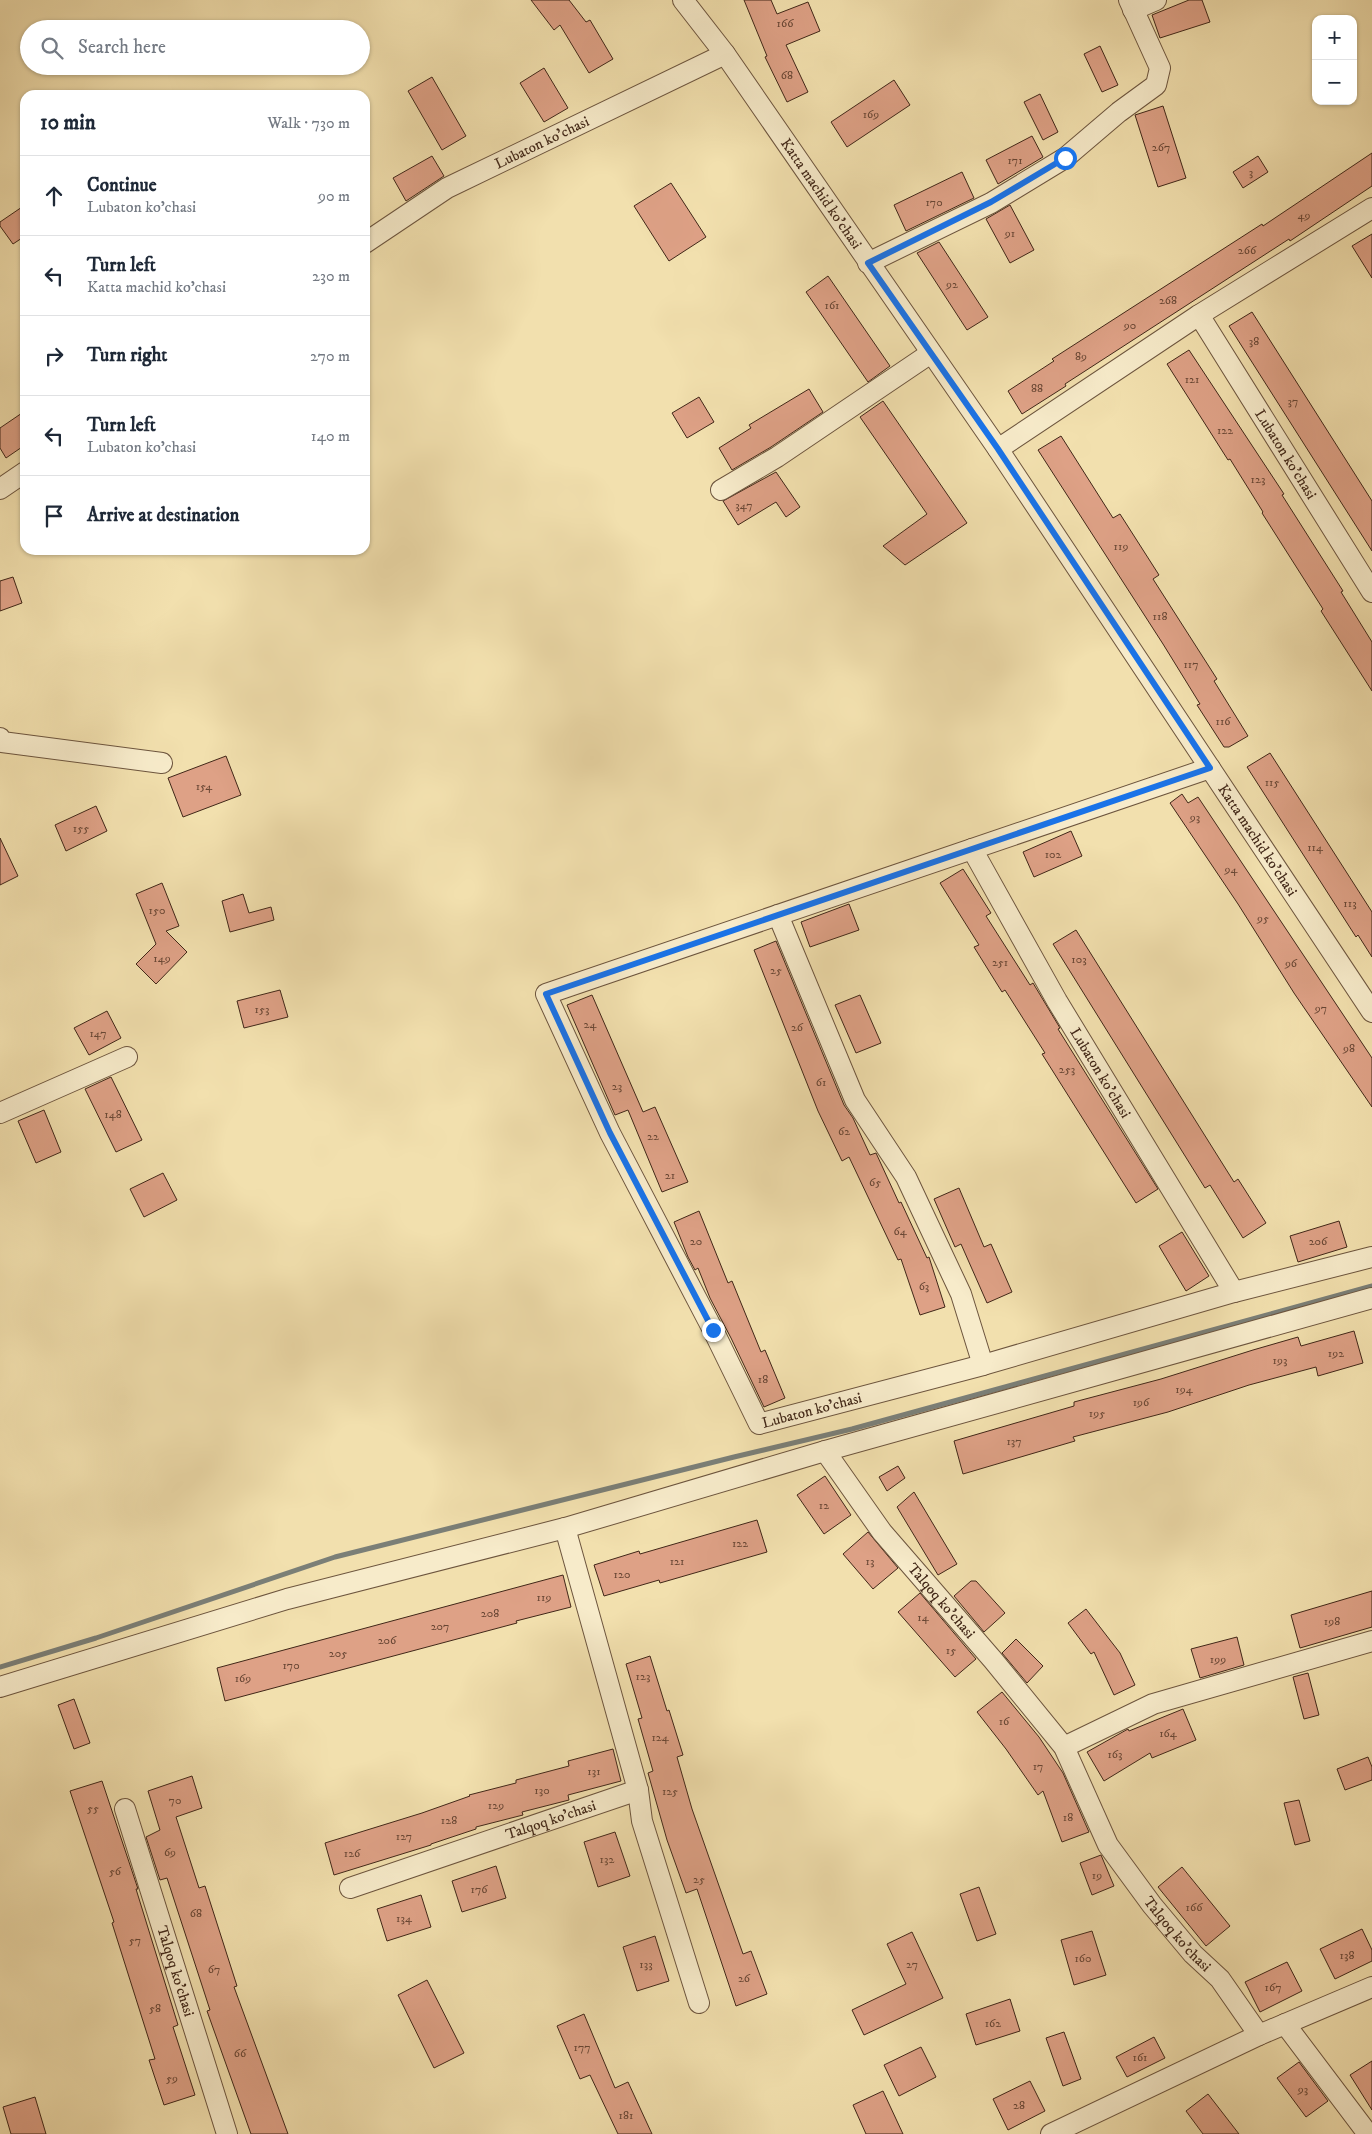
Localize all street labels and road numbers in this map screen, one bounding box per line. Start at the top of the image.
street label: Lubaton ko'chasi [492,111,592,173]
street label: Katta machid ko'chasi [777,134,866,253]
street label: Lubaton ko'chasi [1251,406,1321,503]
street label: Katta machid ko'chasi [1214,780,1302,900]
street label: Lubaton ko'chasi [1066,1024,1135,1121]
street label: Lubaton ko'chasi [760,1388,864,1432]
street label: Talqoq ko'chasi [904,1559,980,1643]
street label: Talqoq ko'chasi [503,1796,598,1844]
street label: Talqoq ko'chasi [1139,1892,1215,1976]
street label: Talqoq ko'chasi [153,1924,199,2019]

